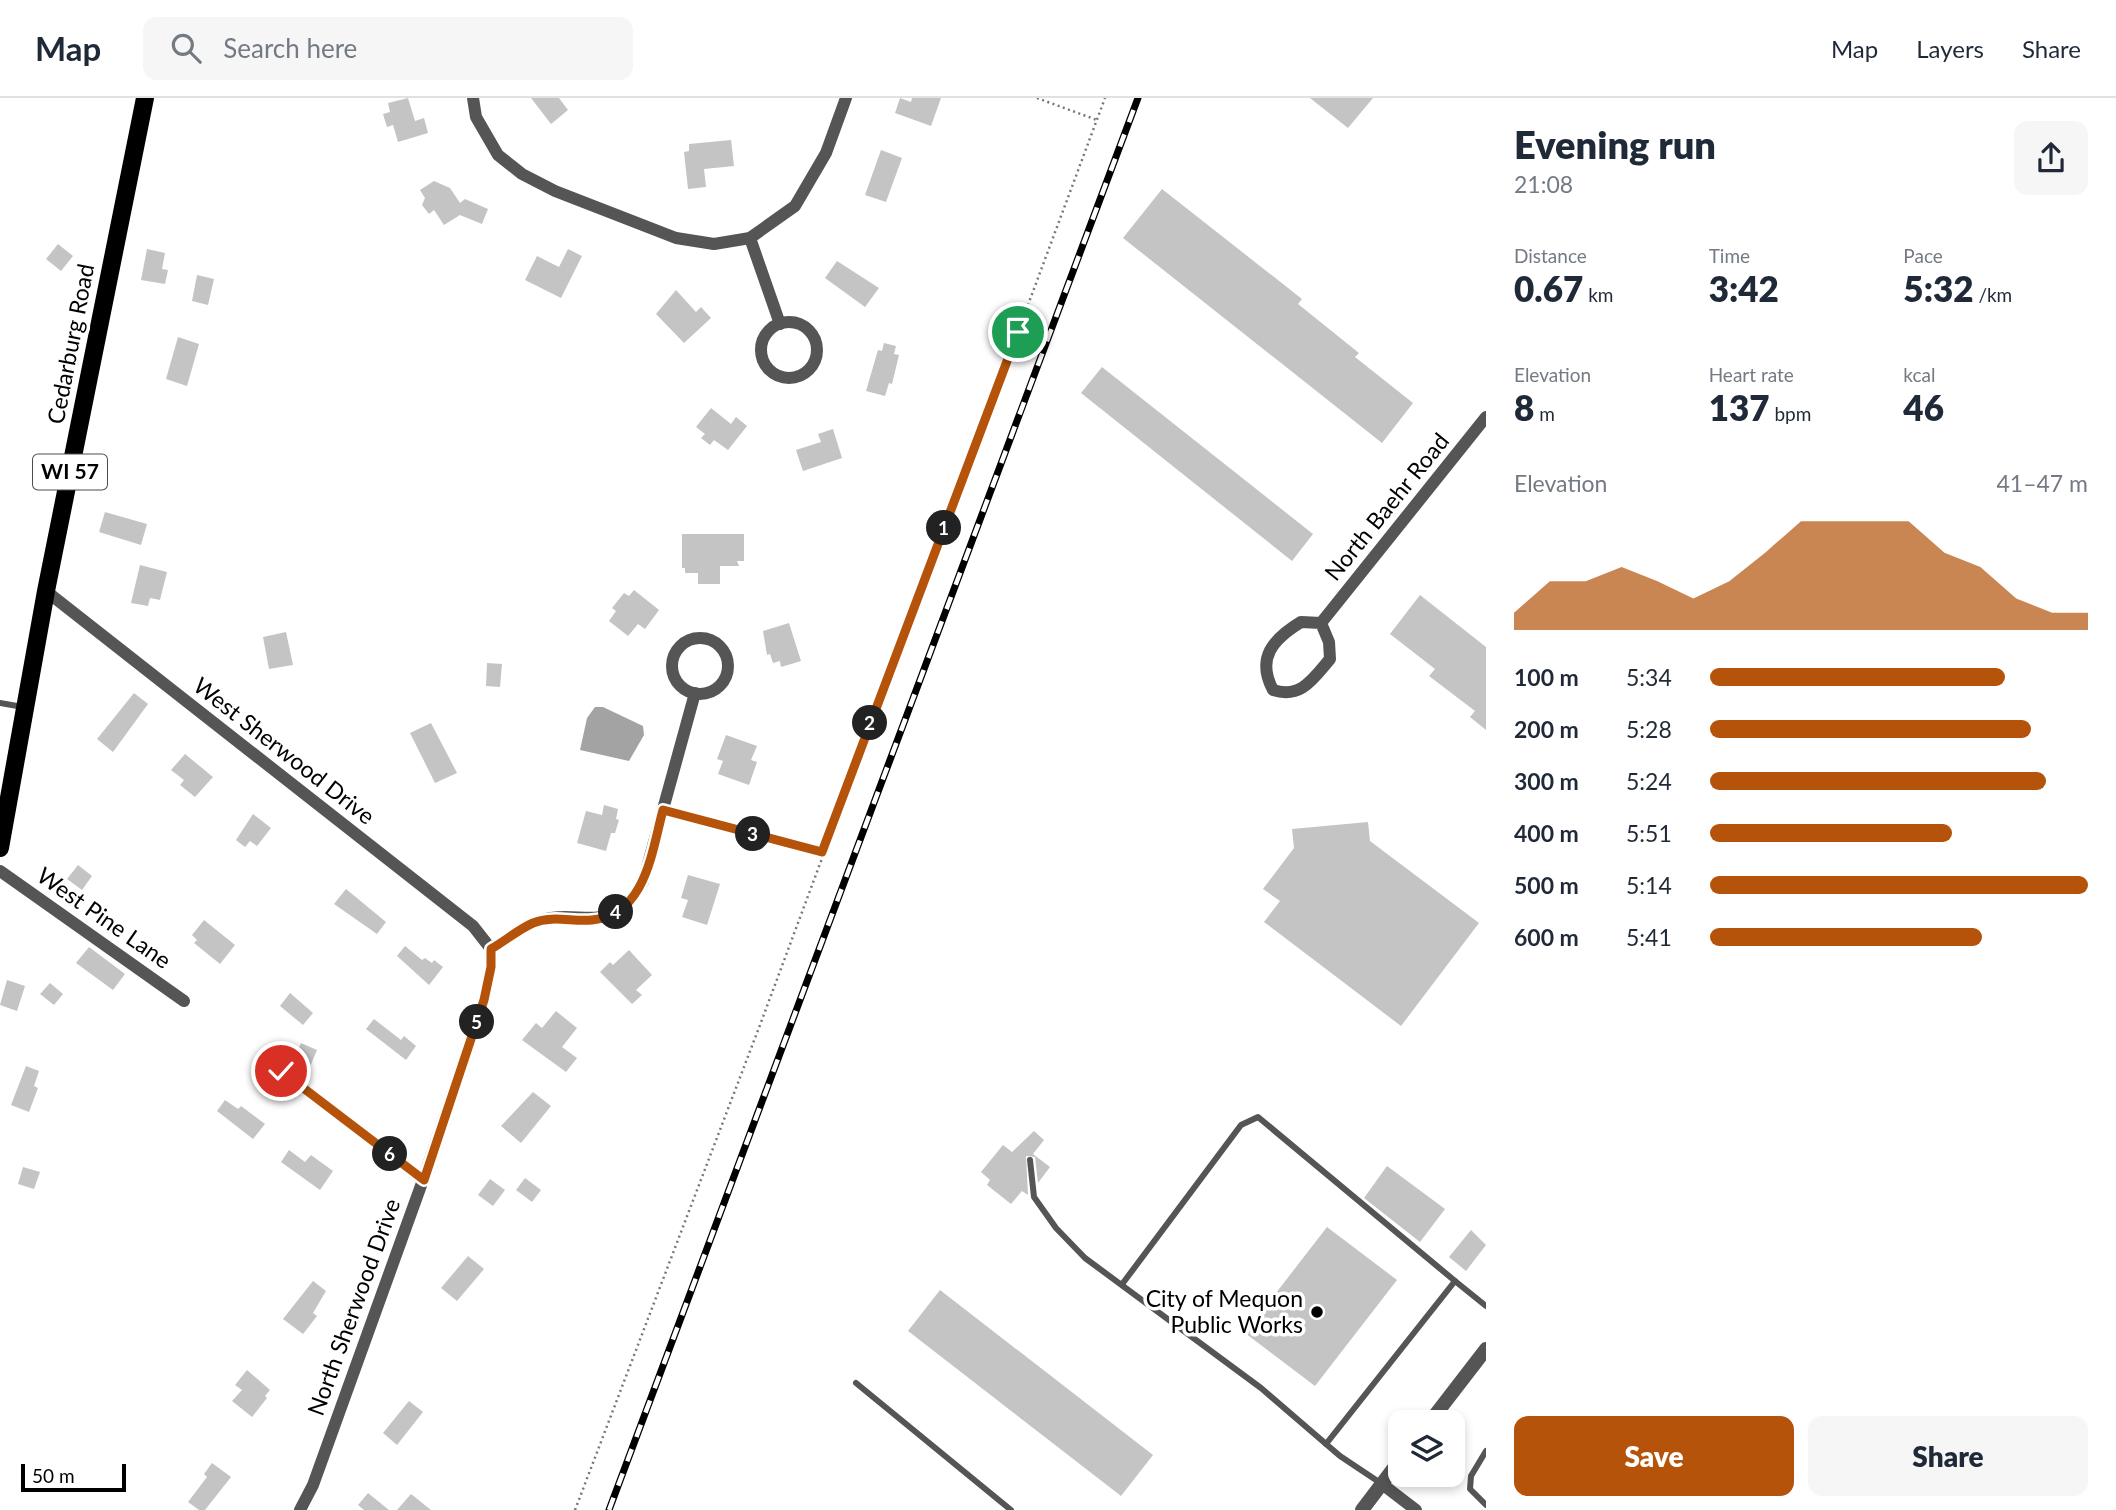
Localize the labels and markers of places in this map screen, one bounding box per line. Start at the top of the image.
pin [988,302,1048,362]
pin: 1 [926,510,962,546]
pin: 2 [852,706,888,740]
pin: 3 [736,816,770,852]
pin: 4 [598,894,634,930]
pin: 5 [460,1004,494,1040]
pin [251,1041,311,1101]
pin: 6 [372,1136,408,1172]
place label: City of Mequon Public Works [1146,1284,1303,1338]
marker: City of Mequon Public Works [1309,1304,1325,1320]

